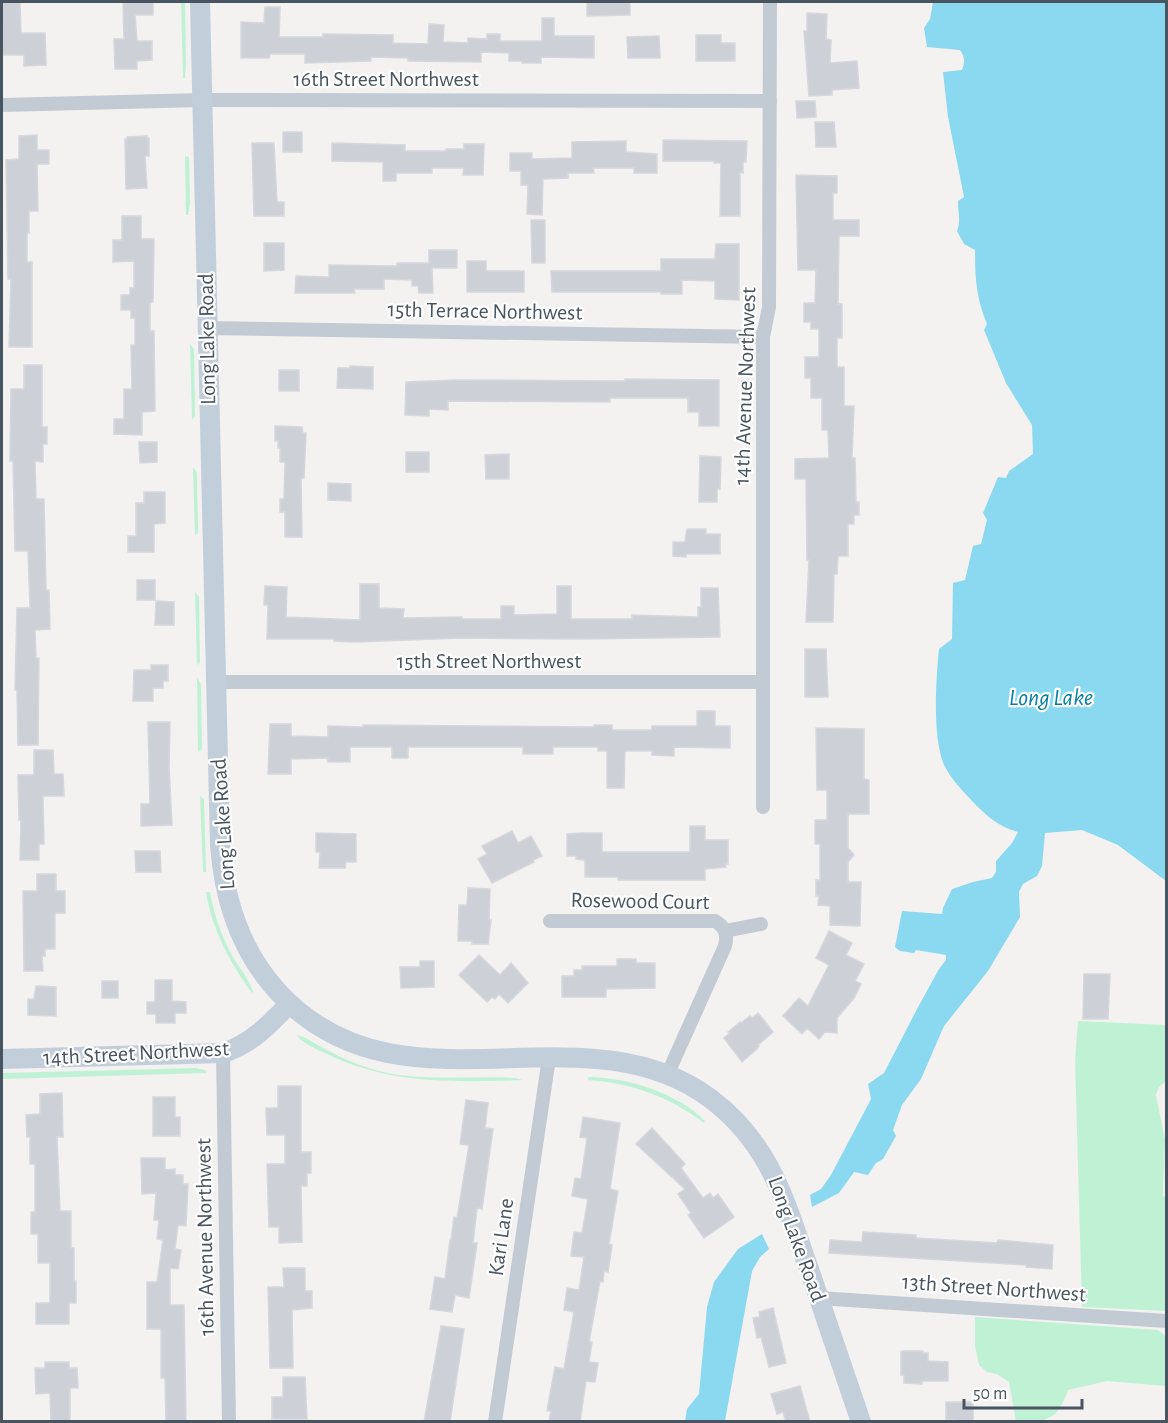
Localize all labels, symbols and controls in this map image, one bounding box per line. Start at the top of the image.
street label: 16th Street Northwest [293,68,479,90]
street label: Long Lake Road [195,273,219,405]
street label: 14th Avenue Northwest [731,287,759,485]
street label: 15th Terrace Northwest [387,298,583,324]
street label: 15th Street Northwest [397,650,581,672]
water label: Long Lake [1009,686,1093,710]
street label: Long Lake Road [207,758,239,890]
street label: Rosewood Court [571,889,709,913]
street label: 14th Street Northwest [43,1037,229,1069]
street label: 16th Avenue Northwest [192,1138,218,1336]
street label: Long Lake Road [764,1173,830,1305]
street label: Kari Lane [485,1197,517,1277]
street label: 13th Street Northwest [901,1271,1087,1305]
scale bar [964,1372,1082,1410]
text: 50 m [973,1385,1007,1403]

